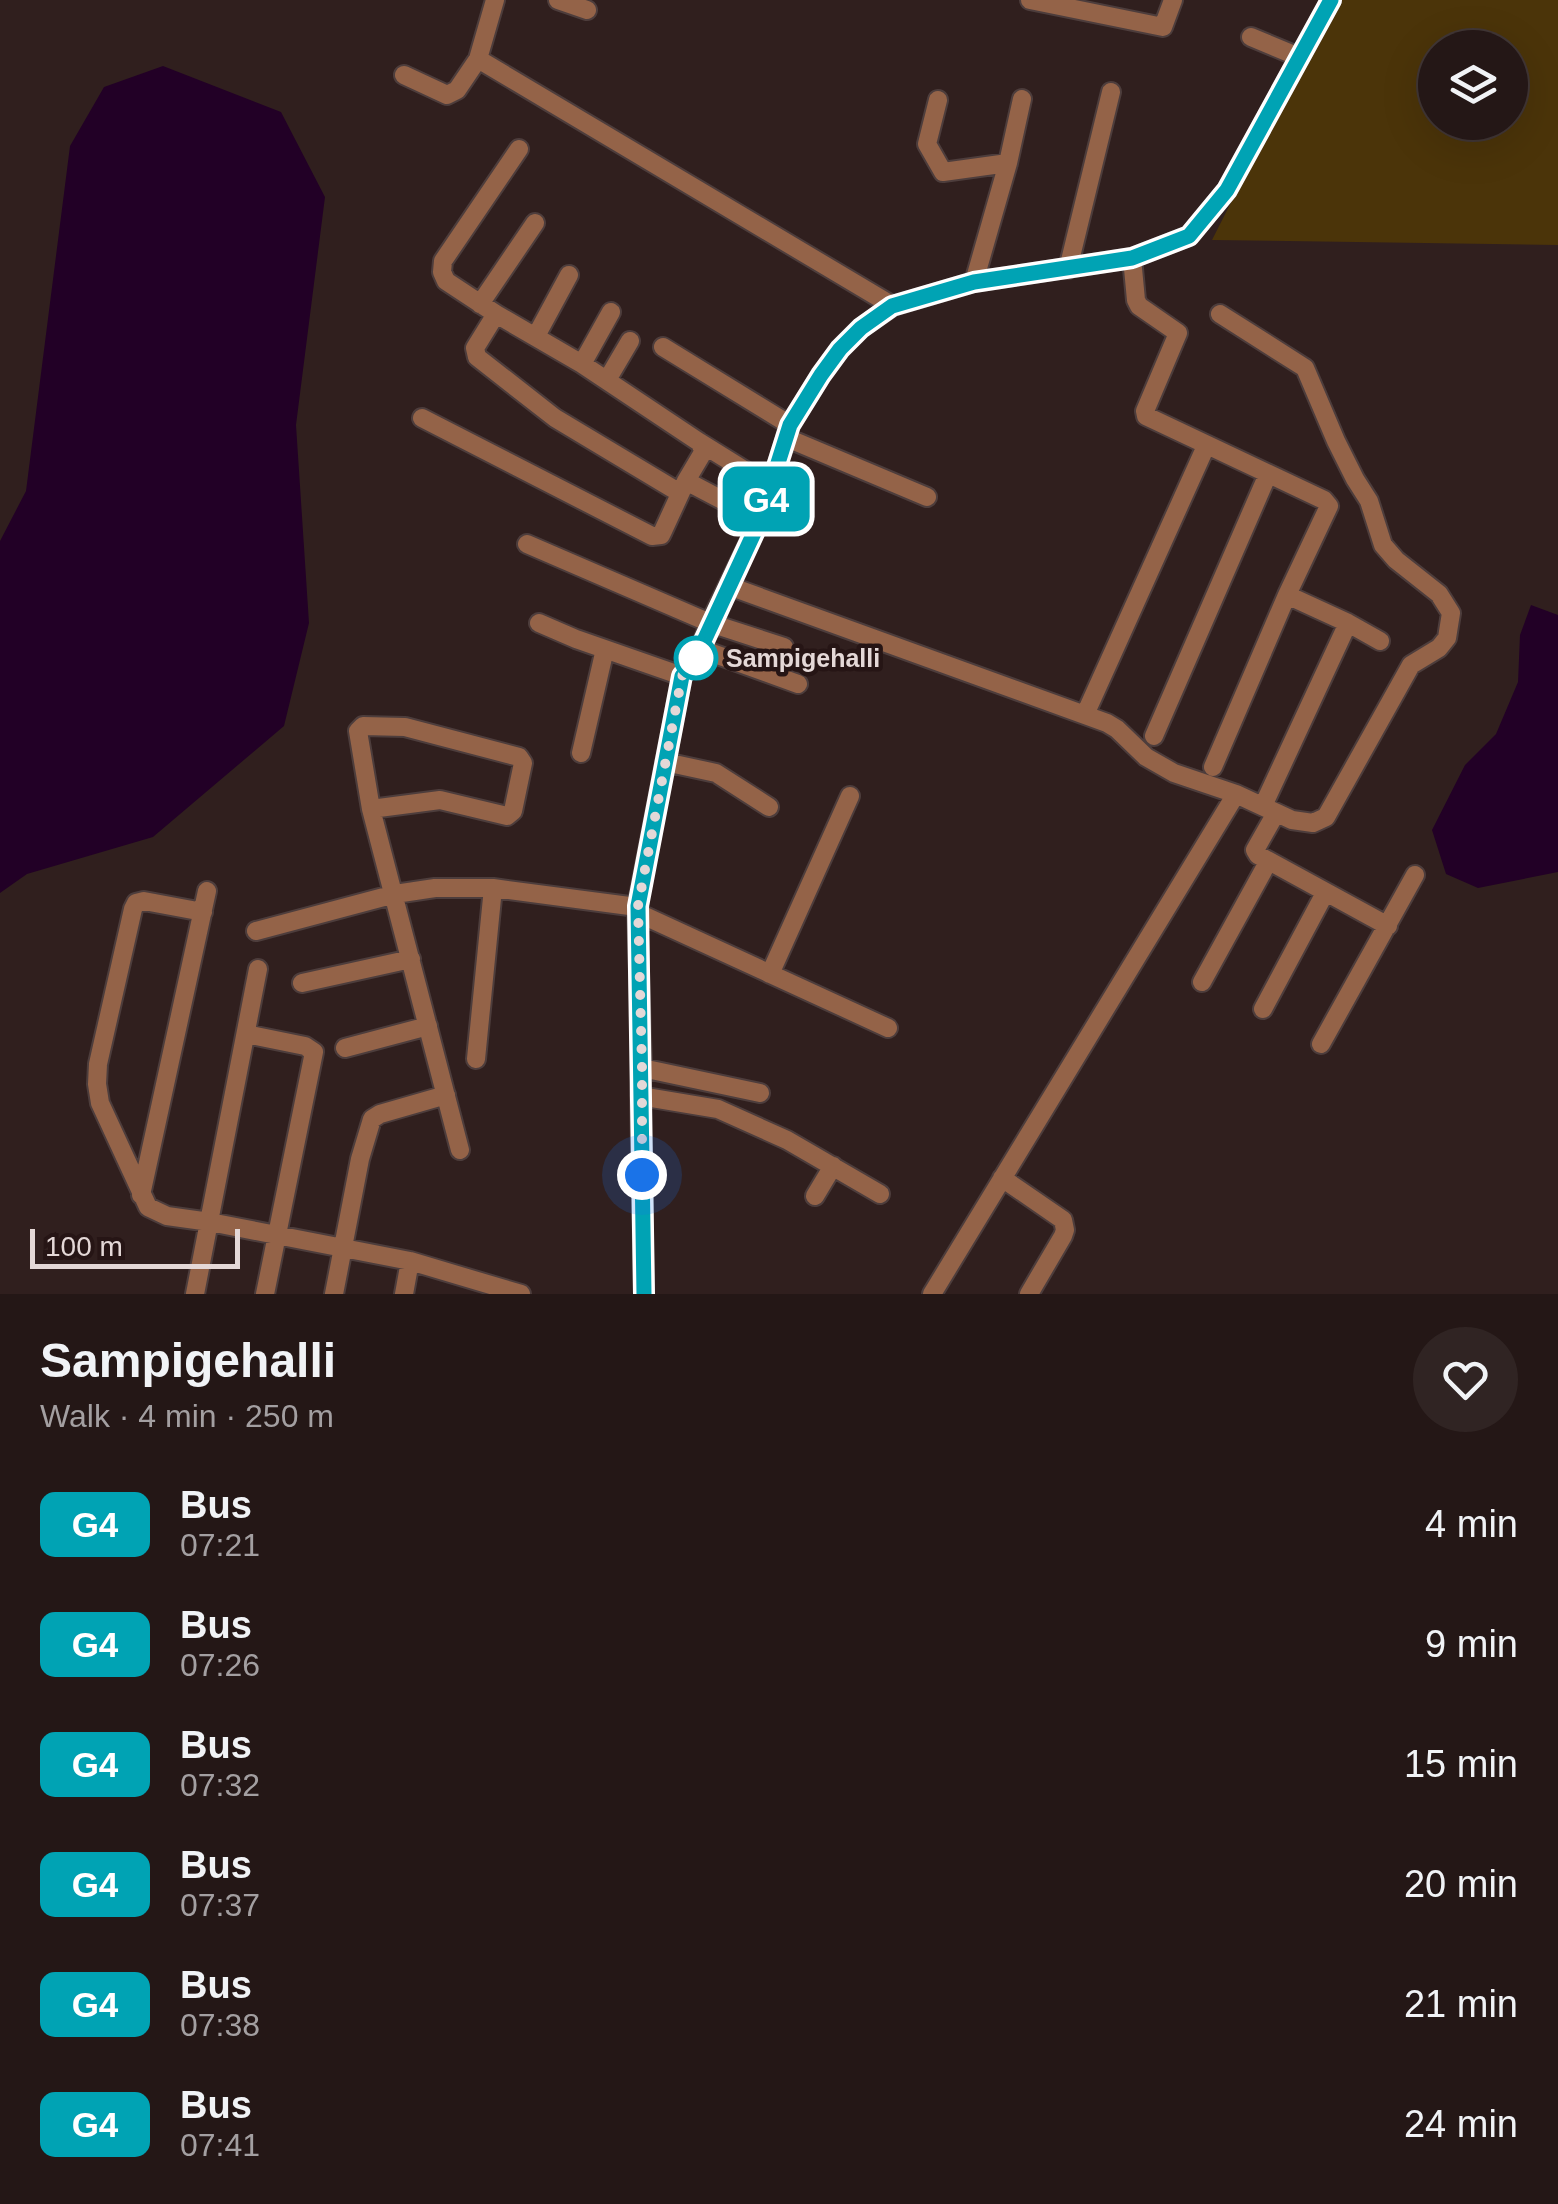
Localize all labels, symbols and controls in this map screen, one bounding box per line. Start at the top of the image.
map controls [1418,30,1528,140]
button: layers [1418,30,1528,140]
line badge: G4 [721,466,811,532]
text: G4 [743,480,789,519]
marker: Sampigehalli [675,637,717,679]
place label: Sampigehalli [726,644,880,672]
your location [617,1150,667,1200]
scale bar [30,1224,240,1268]
text: 100 m [45,1231,123,1262]
button: heart [1413,1327,1518,1432]
text: Sampigehalli [40,1334,336,1387]
text: Walk · 4 min · 250 m [40,1398,334,1434]
text: Bus [180,1484,252,1526]
text: 4 min [1425,1503,1518,1545]
text: G4 [72,1505,118,1544]
text: 07:21 [180,1527,260,1563]
text: Bus [180,1604,252,1646]
text: 9 min [1425,1623,1518,1665]
text: G4 [72,1625,118,1664]
text: 07:26 [180,1647,260,1683]
text: Bus [180,1724,252,1766]
text: 15 min [1404,1743,1518,1785]
text: G4 [72,1745,118,1784]
text: 07:32 [180,1767,260,1803]
text: Bus [180,1844,252,1886]
text: 20 min [1404,1863,1518,1905]
text: G4 [72,1865,118,1904]
text: 07:37 [180,1887,260,1923]
text: Bus [180,1964,252,2006]
text: 21 min [1404,1983,1518,2025]
text: G4 [72,1985,118,2024]
text: 07:38 [180,2007,260,2043]
text: Bus [180,2084,252,2126]
text: 24 min [1404,2103,1518,2145]
text: G4 [72,2105,118,2144]
text: 07:41 [180,2127,260,2163]

